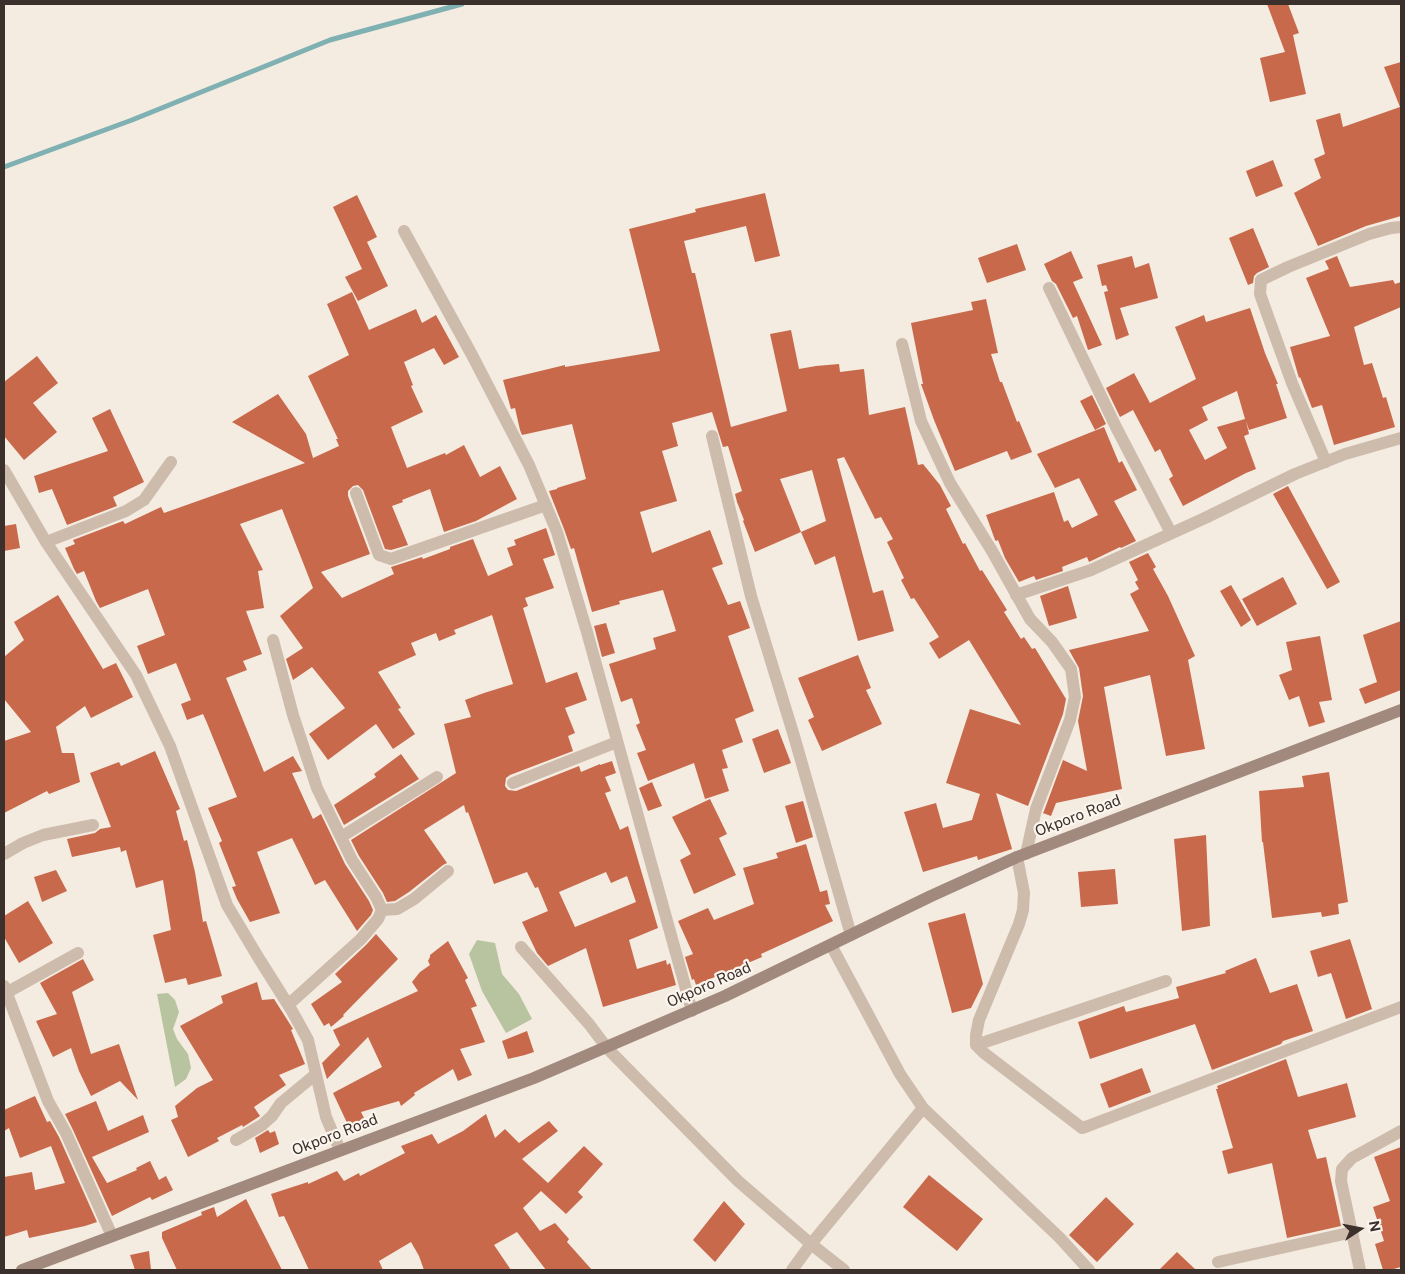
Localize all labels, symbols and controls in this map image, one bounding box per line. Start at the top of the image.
street label: Okporo Road [1033,791,1123,841]
street label: Okporo Road [664,958,754,1012]
street label: Okporo Road [290,1110,380,1160]
north arrow [1335,1204,1385,1254]
text: N [1366,1219,1384,1233]

